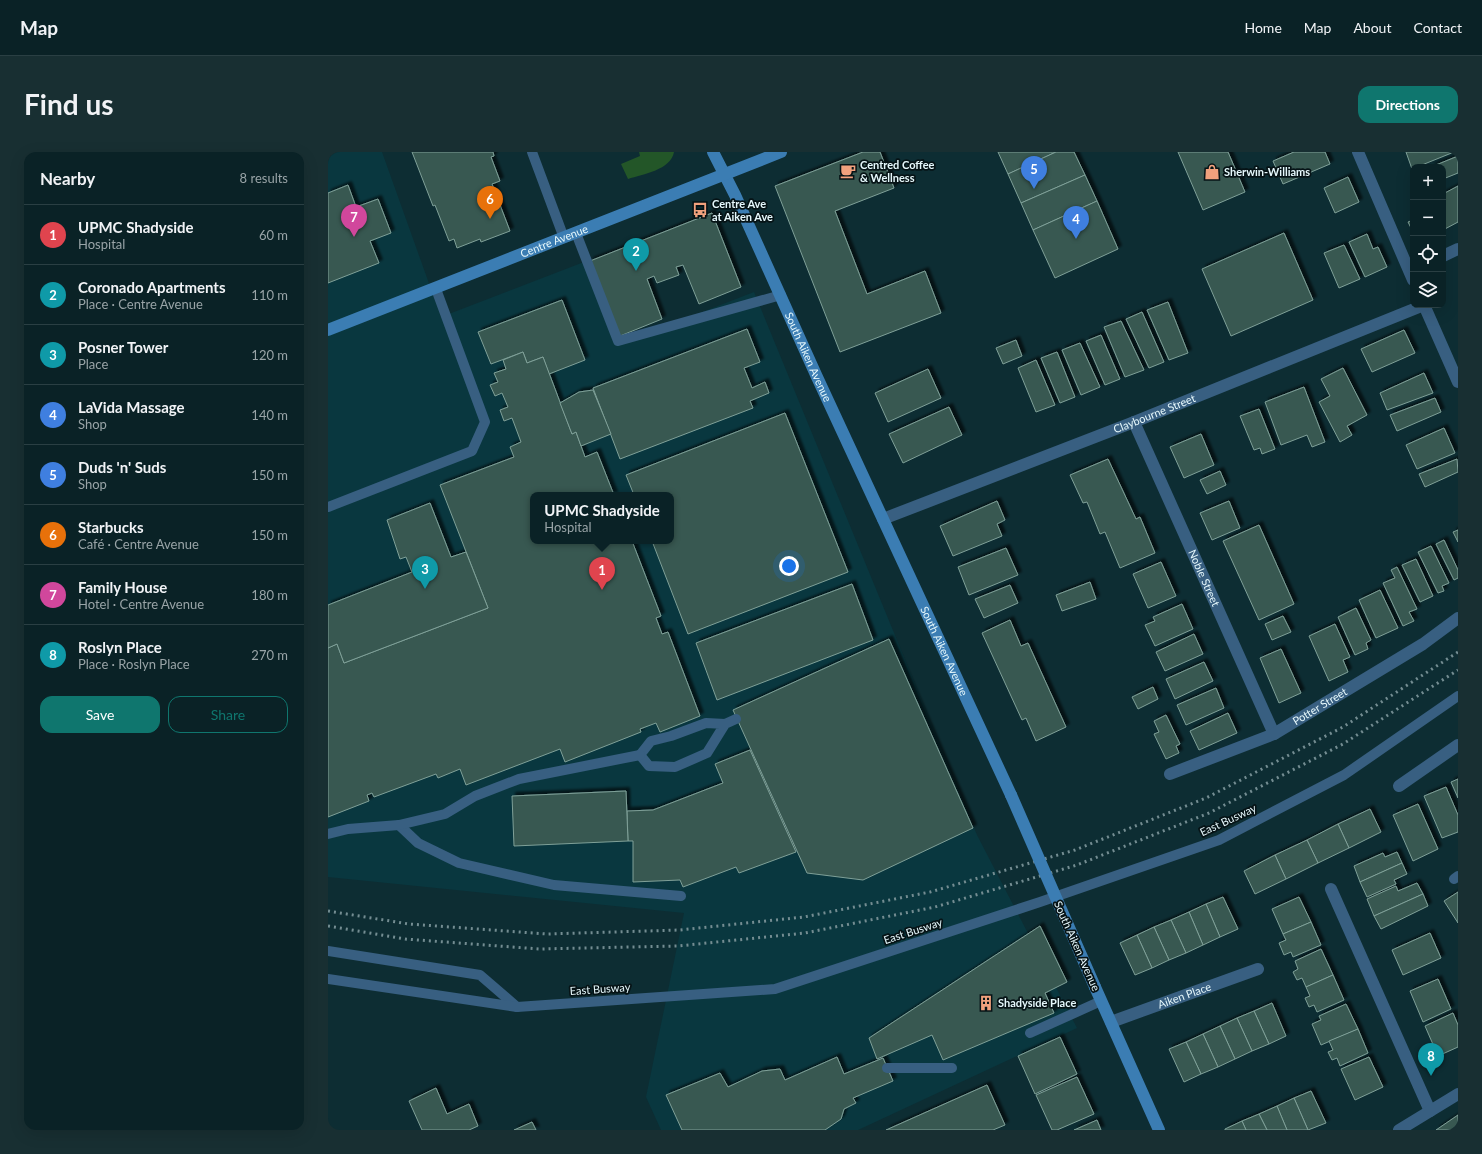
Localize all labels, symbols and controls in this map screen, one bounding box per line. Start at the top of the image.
text: Map [20,16,58,39]
text: Home [1244,19,1282,36]
text: Map [1304,19,1331,36]
text: About [1353,19,1391,36]
text: Contact [1413,19,1462,36]
button: Directions [1358,86,1458,123]
text: Find us [24,87,114,121]
pin: 5 [1021,156,1047,189]
place label: Centred Coffee & Wellness [860,158,935,184]
cafe icon: Centred Coffee & Wellness [839,162,857,180]
shop icon: Sherwin-Williams [1203,163,1221,181]
map controls [1410,164,1446,308]
button: + [1410,164,1446,200]
place label: Sherwin-Williams [1224,165,1310,178]
text: Nearby [40,168,95,189]
text: 8 results [240,170,288,186]
pin: 6 [477,186,503,219]
place label: Centre Ave at Aiken Ave [712,197,773,223]
button: − [1410,200,1446,236]
bus stop icon: Centre Ave at Aiken Ave [691,201,709,219]
pin: 7 [341,204,367,237]
pin: 4 [1063,206,1089,239]
text: UPMC Shadyside [78,218,194,236]
street label: Centre Avenue [518,221,590,260]
text: 1 [49,227,57,243]
text: 60 m [259,227,288,243]
text: Hospital [78,236,125,252]
button: locate [1410,236,1446,272]
pin: 2 [623,238,649,271]
button: layers [1410,272,1446,308]
text: Coronado Apartments [78,278,226,296]
text: 2 [49,287,57,303]
text: 110 m [251,287,288,303]
text: Place · Centre Avenue [78,296,203,312]
street label: South Aiken Avenue [783,310,835,404]
text: Posner Tower [78,338,168,356]
text: 3 [49,347,57,363]
text: 120 m [251,347,288,363]
text: Place [78,356,108,372]
street label: Claybourne Street [1111,391,1197,435]
text: LaVida Massage [78,398,185,416]
text: 4 [49,407,57,423]
text: 140 m [251,407,288,423]
text: Shop [78,416,107,432]
text: Duds 'n' Suds [78,458,166,476]
text: 5 [49,467,57,483]
text: 150 m [251,467,288,483]
text: Shop [78,476,107,492]
popup [530,492,674,544]
text: UPMC Shadyside [544,501,660,519]
text: Starbucks [78,518,144,536]
text: Hospital [544,519,592,535]
text: 6 [49,527,57,543]
text: 150 m [251,527,288,543]
text: Café · Centre Avenue [78,536,199,552]
street label: Noble Street [1186,547,1223,608]
pin: 3 [412,556,438,589]
your location [779,556,799,576]
pin: 1 [589,557,615,590]
text: Family House [78,578,167,596]
text: 7 [49,587,57,603]
text: 180 m [251,587,288,603]
text: Hotel · Centre Avenue [78,596,204,612]
street label: South Aiken Avenue [918,604,971,698]
text: Roslyn Place [78,638,162,656]
text: 8 [49,647,57,663]
text: 270 m [251,647,288,663]
text: Place · Roslyn Place [78,656,190,672]
street label: Potter Street [1290,684,1349,727]
button: Save [40,696,160,733]
button: Share [168,696,288,733]
street label: East Busway [1198,801,1258,838]
street label: South Aiken Avenue [1052,899,1103,993]
street label: East Busway [882,915,944,946]
street label: Aiken Place [1156,979,1213,1011]
street label: East Busway [569,980,631,997]
building icon: Shadyside Place [977,994,995,1012]
place label: Shadyside Place [998,996,1076,1009]
pin: 8 [1418,1043,1444,1076]

